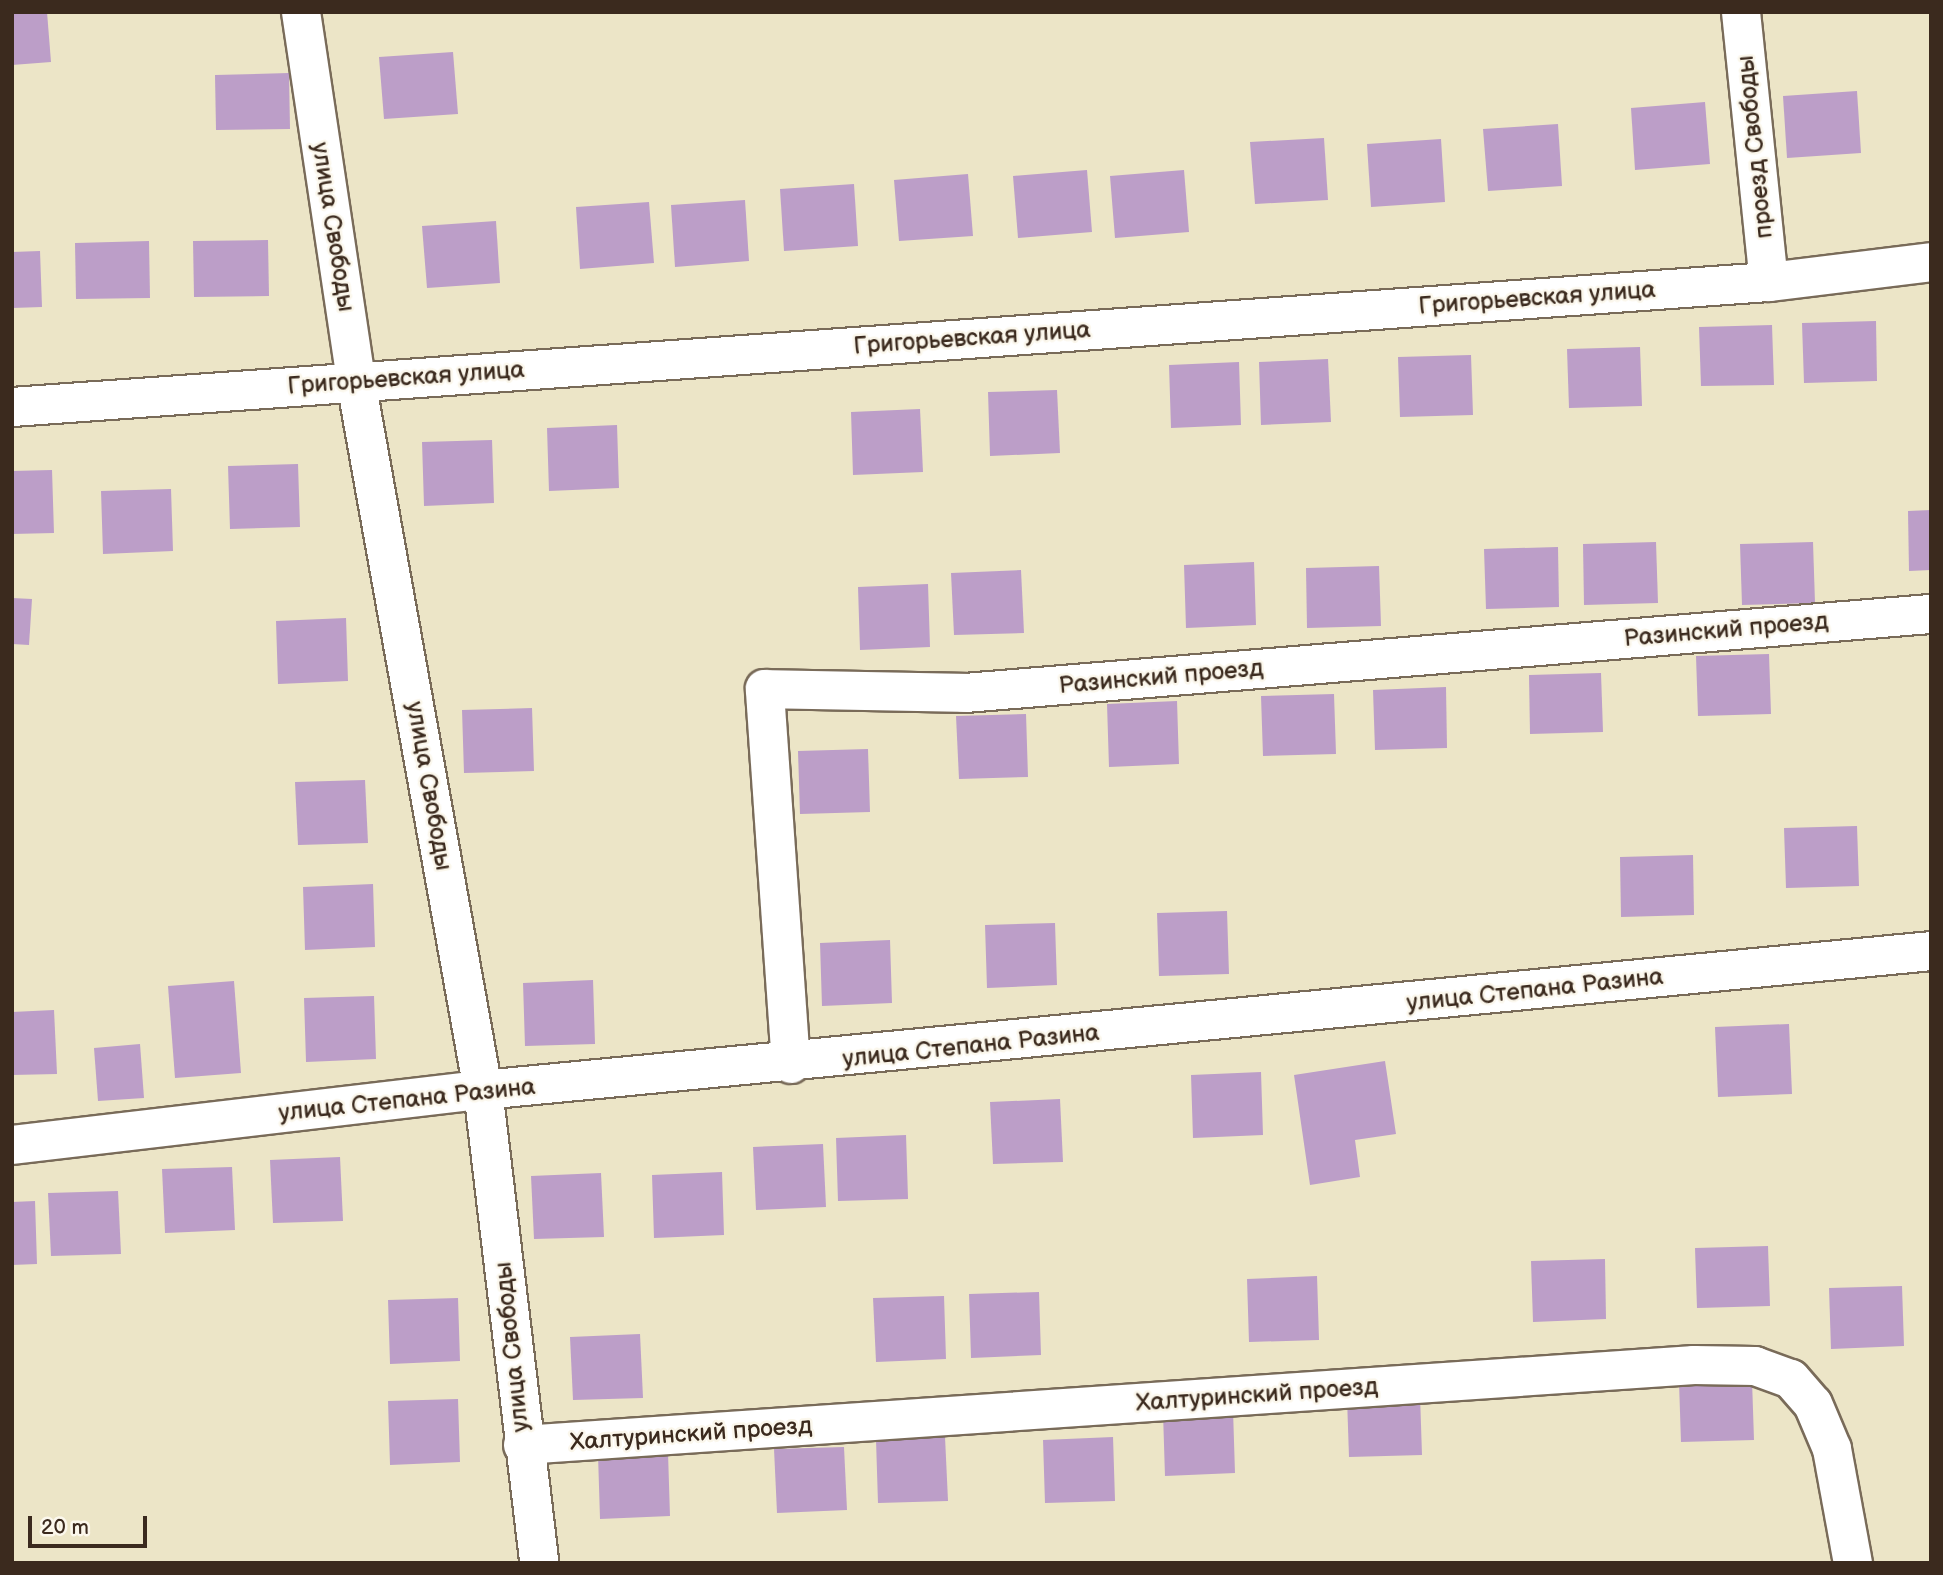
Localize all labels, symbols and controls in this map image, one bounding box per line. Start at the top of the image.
street label: проезд Свободы [1731,54,1779,240]
street label: улица Свободы [305,140,361,314]
street label: Григорьевская улица [1418,275,1656,321]
street label: Григорьевская улица [853,315,1091,361]
street label: Григорьевская улица [287,355,525,401]
street label: Разинский проезд [1622,607,1830,653]
street label: Разинский проезд [1057,654,1265,700]
street label: улица Свободы [400,699,458,873]
street label: улица Степана Разина [1405,962,1665,1018]
street label: улица Степана Разина [841,1018,1101,1074]
street label: улица Степана Разина [277,1072,537,1128]
street label: улица Свободы [489,1260,535,1434]
street label: Халтуринский проезд [1135,1372,1379,1418]
street label: Халтуринский проезд [569,1411,813,1457]
scale bar [32,1502,150,1546]
text: 20 m [41,1515,89,1540]

